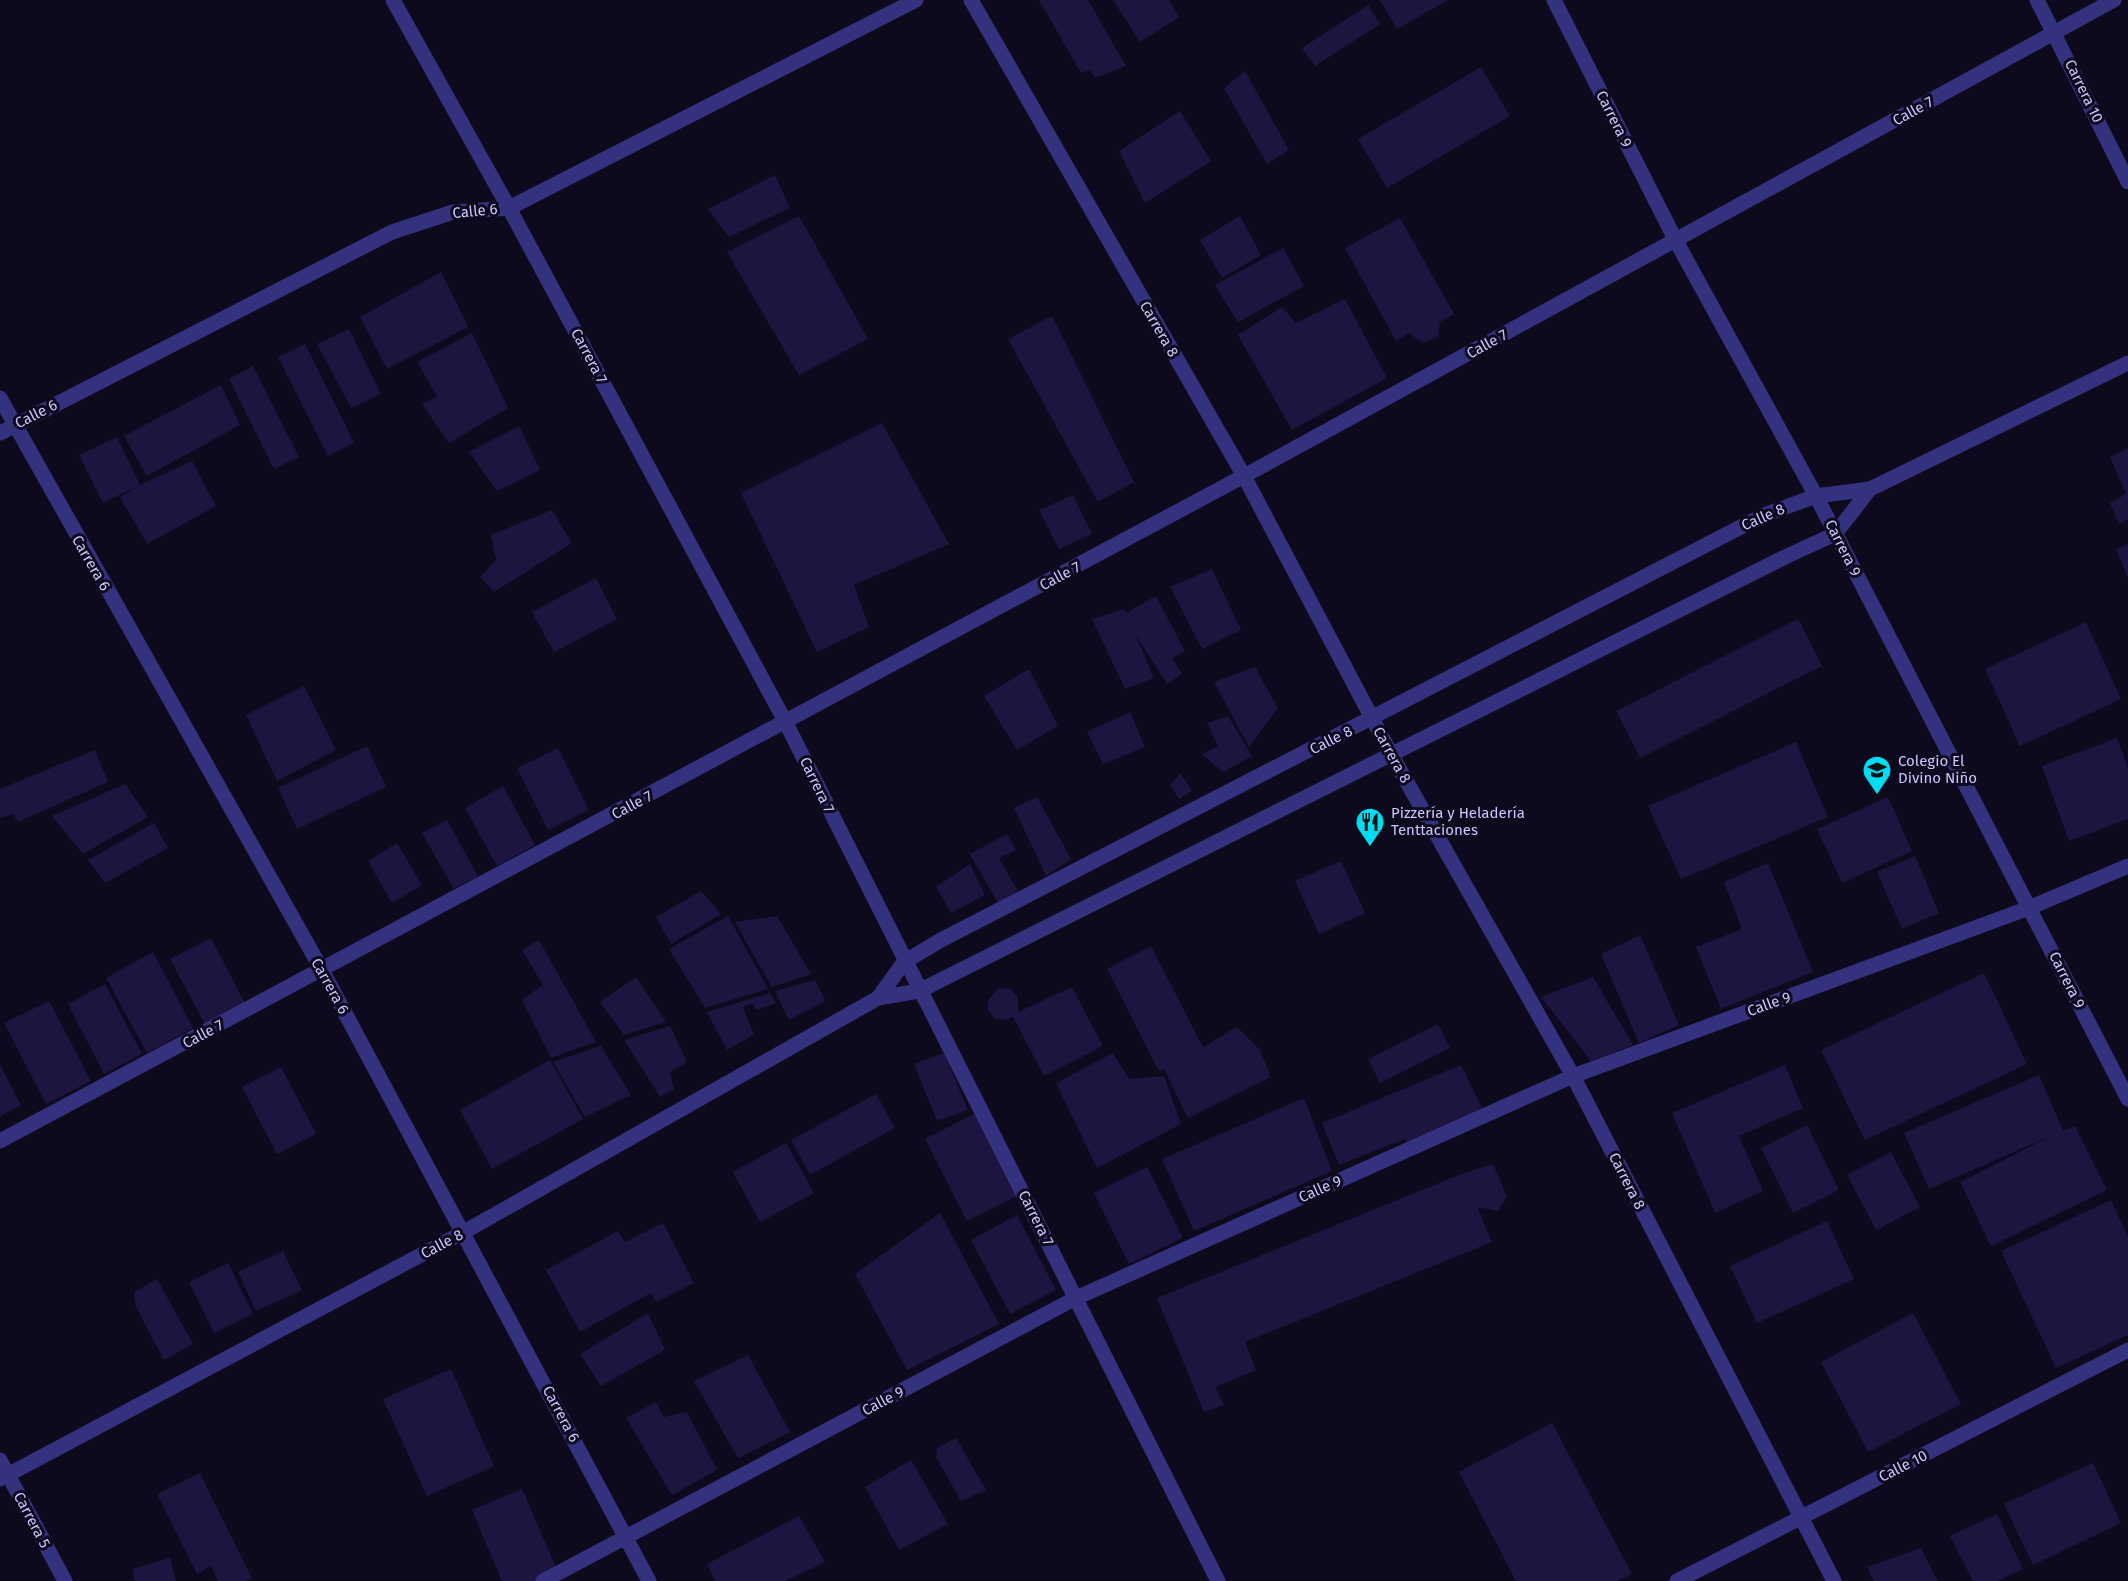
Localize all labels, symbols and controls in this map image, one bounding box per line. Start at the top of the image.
street label: Carrera 10 [2061,57,2107,125]
street label: Carrera 9 [1592,88,1636,150]
street label: Calle 7 [1889,92,1937,129]
street label: Calle 6 [452,200,498,222]
street label: Carrera 8 [1136,298,1182,360]
street label: Carrera 7 [567,325,611,387]
street label: Calle 7 [1463,325,1511,362]
street label: Calle 6 [12,396,60,432]
street label: Calle 8 [1739,500,1787,534]
street label: Carrera 9 [1821,517,1865,579]
street label: Carrera 6 [68,532,114,594]
street label: Calle 7 [1036,558,1084,594]
street label: Calle 8 [1307,722,1355,758]
street label: Carrera 8 [1369,724,1415,786]
place label: Colegio El Divino Niño [1898,752,1977,787]
street label: Carrera 7 [796,754,838,816]
school or university icon: Colegio El Divino Niño [1861,754,1893,796]
street label: Calle 7 [608,787,656,823]
place label: Pizzería y Heladería Tenttaciones [1391,804,1525,839]
restaurant icon: Pizzería y Heladería Tenttaciones [1354,806,1386,848]
street label: Carrera 9 [2045,949,2089,1011]
street label: Carrera 6 [307,955,353,1017]
street label: Calle 9 [1745,988,1793,1020]
street label: Calle 7 [179,1016,227,1052]
street label: Carrera 8 [1605,1150,1649,1212]
street label: Calle 9 [1296,1172,1344,1206]
street label: Carrera 7 [1014,1187,1058,1249]
street label: Calle 8 [418,1225,466,1263]
street label: Calle 9 [859,1382,907,1420]
street label: Carrera 6 [539,1383,583,1445]
street label: Calle 10 [1876,1446,1930,1486]
street label: Carrera 5 [10,1489,54,1551]

